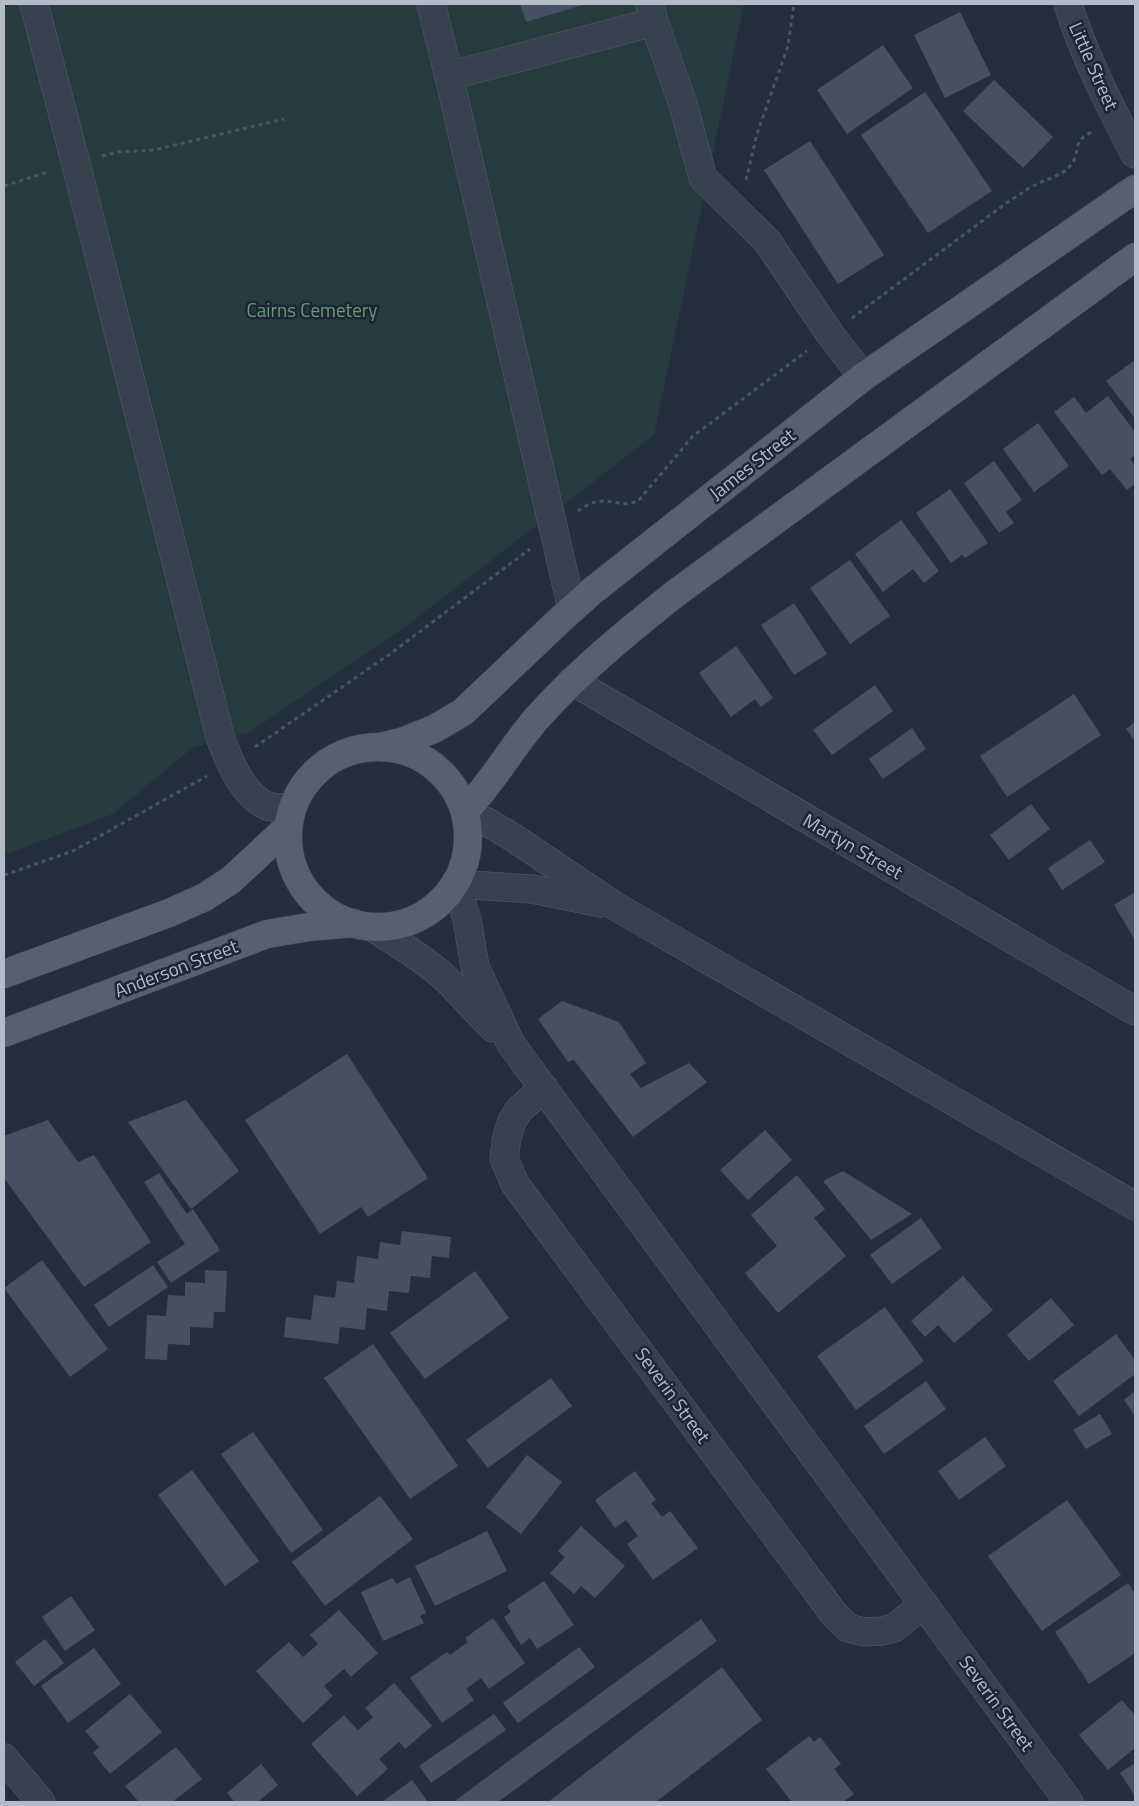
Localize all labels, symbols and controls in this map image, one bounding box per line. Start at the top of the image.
street label: Little Street [1062,17,1127,115]
park label: Cairns Cemetery [247,295,378,324]
street label: James Street [702,420,801,507]
street label: Martyn Street [798,805,909,886]
street label: Anderson Street [110,931,242,1004]
street label: Severin Street [629,1341,718,1449]
street label: Severin Street [953,1649,1042,1757]

